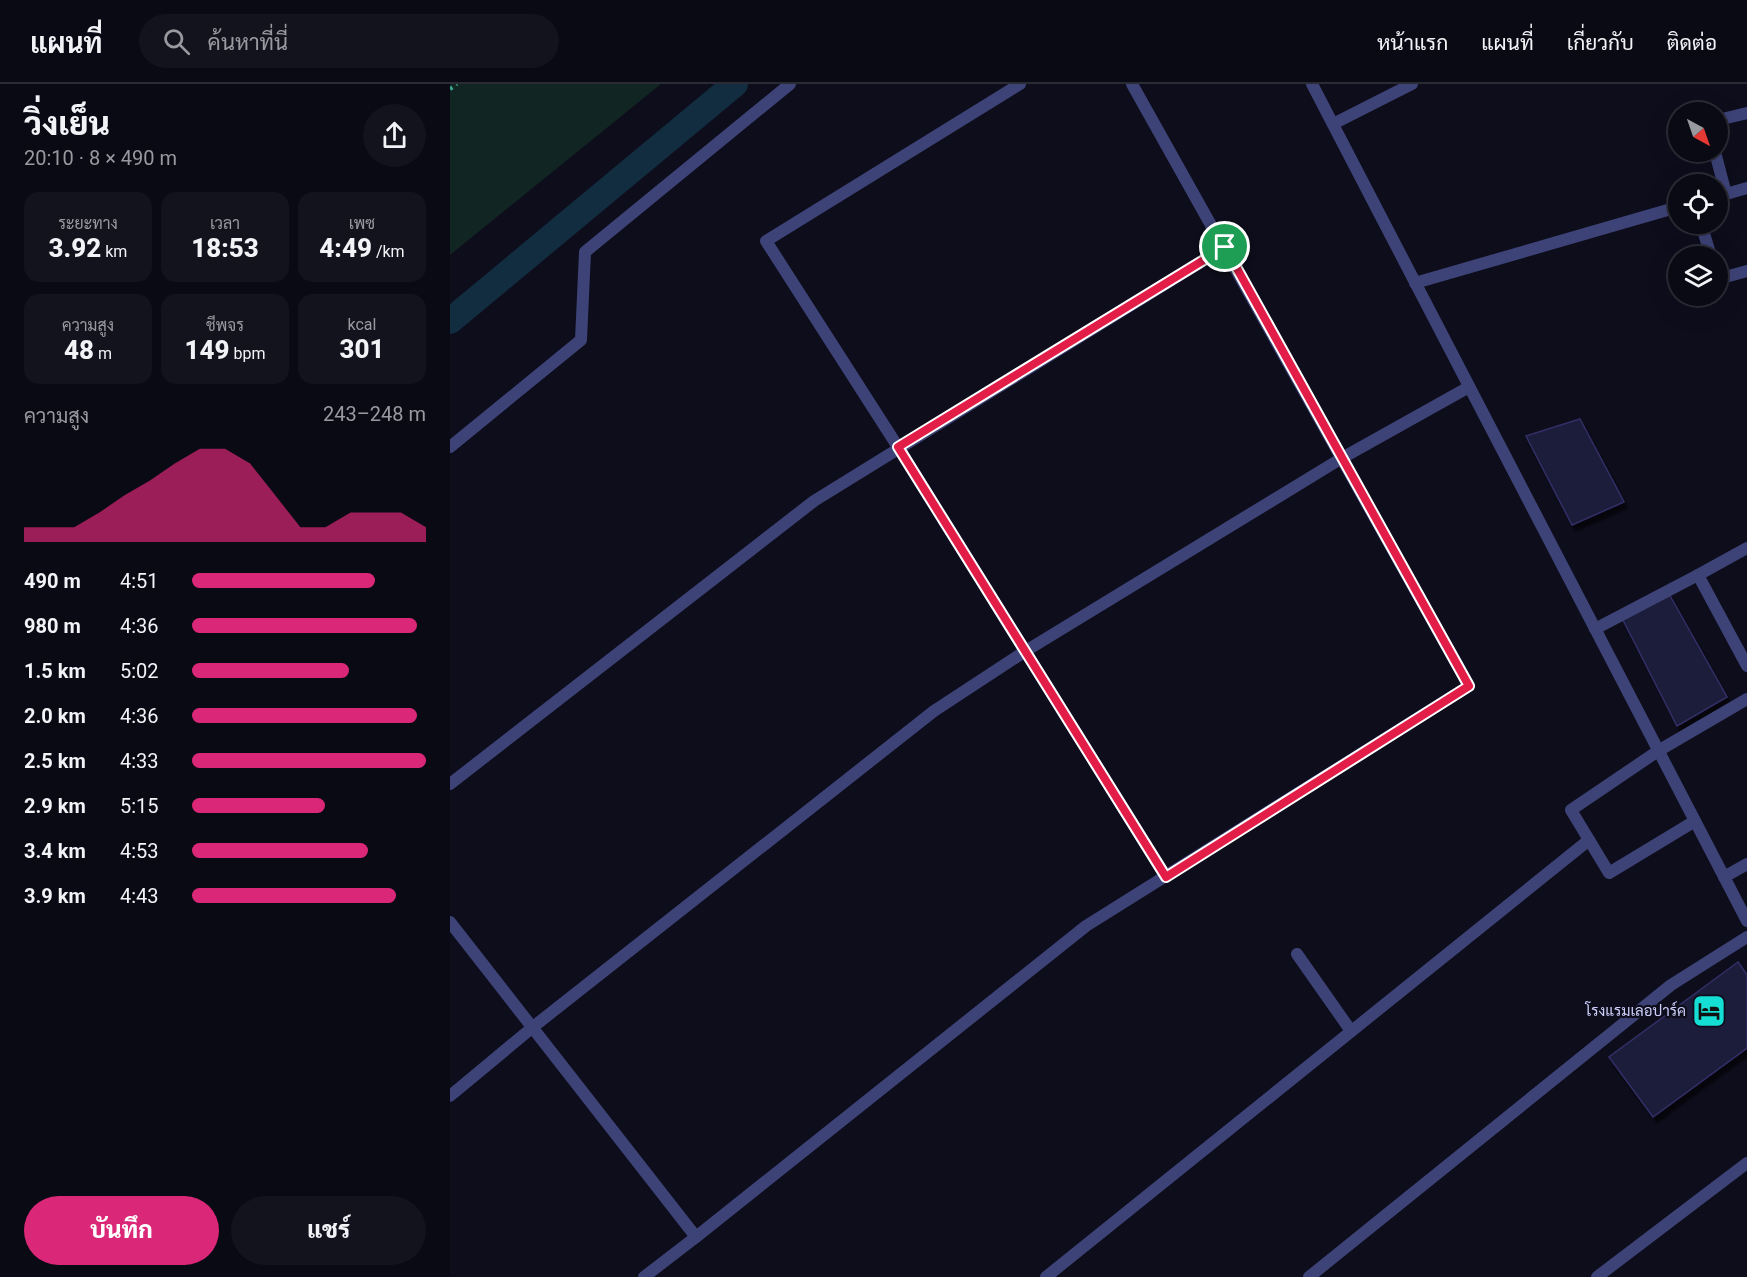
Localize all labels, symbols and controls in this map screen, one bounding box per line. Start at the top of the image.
search box [139,14,559,68]
icon: search [160,25,193,58]
text: แผนที่ [30,27,103,60]
text: ค้นหาที่นี่ [208,30,288,55]
text: หน้าแรก [1377,31,1448,55]
text: แผนที่ [1481,31,1534,55]
text: เกี่ยวกับ [1567,31,1634,55]
text: ติดต่อ [1667,31,1717,55]
north arrow [1668,102,1728,162]
map controls [1668,102,1728,306]
text: วิ่งเย็น [24,104,110,143]
button: share [363,104,426,167]
text: 20:10 · 8 × 490 m [24,146,177,170]
button: locate [1668,174,1728,234]
text: ระยะทาง [58,214,118,233]
text: เวลา [210,214,240,233]
text: เพซ [349,214,375,233]
pin [1199,221,1250,272]
icon: arrive [1208,230,1241,263]
text: 3.92 [49,233,101,263]
text: 18:53 [191,233,259,263]
text: 4:49 [319,233,372,263]
text: km [101,242,127,261]
text: /km [372,242,405,261]
button: layers [1668,246,1728,306]
text: kcal [348,315,376,334]
text: ความสูง [62,316,114,335]
text: ชีพจร [206,316,244,335]
text: 301 [340,334,384,364]
text: 48 [64,335,94,365]
text: 149 [185,335,230,365]
text: m [94,344,112,363]
text: bpm [230,344,265,363]
text: 243–248 m [323,402,426,426]
text: ความสูง [24,404,89,428]
text: 490 m [24,569,81,593]
text: 4:51 [120,569,159,593]
text: 980 m [24,614,81,638]
text: 4:36 [120,614,159,638]
text: 1.5 km [24,659,86,683]
text: 5:02 [120,659,159,683]
text: 2.0 km [24,704,86,728]
text: 4:36 [120,704,159,728]
text: 2.5 km [24,749,86,773]
text: 4:33 [120,749,159,773]
text: 2.9 km [24,794,86,818]
text: 5:15 [120,794,159,818]
text: 3.4 km [24,839,86,863]
text: 4:53 [120,839,159,863]
text: 3.9 km [24,884,86,908]
text: 4:43 [120,884,159,908]
hotel icon: โรงแรมเลอปาร์ค [1691,993,1727,1029]
place label: โรงแรมเลอปาร์ค [1585,1001,1686,1020]
button: บันทึก [24,1196,219,1265]
button: แชร์ [231,1196,426,1265]

